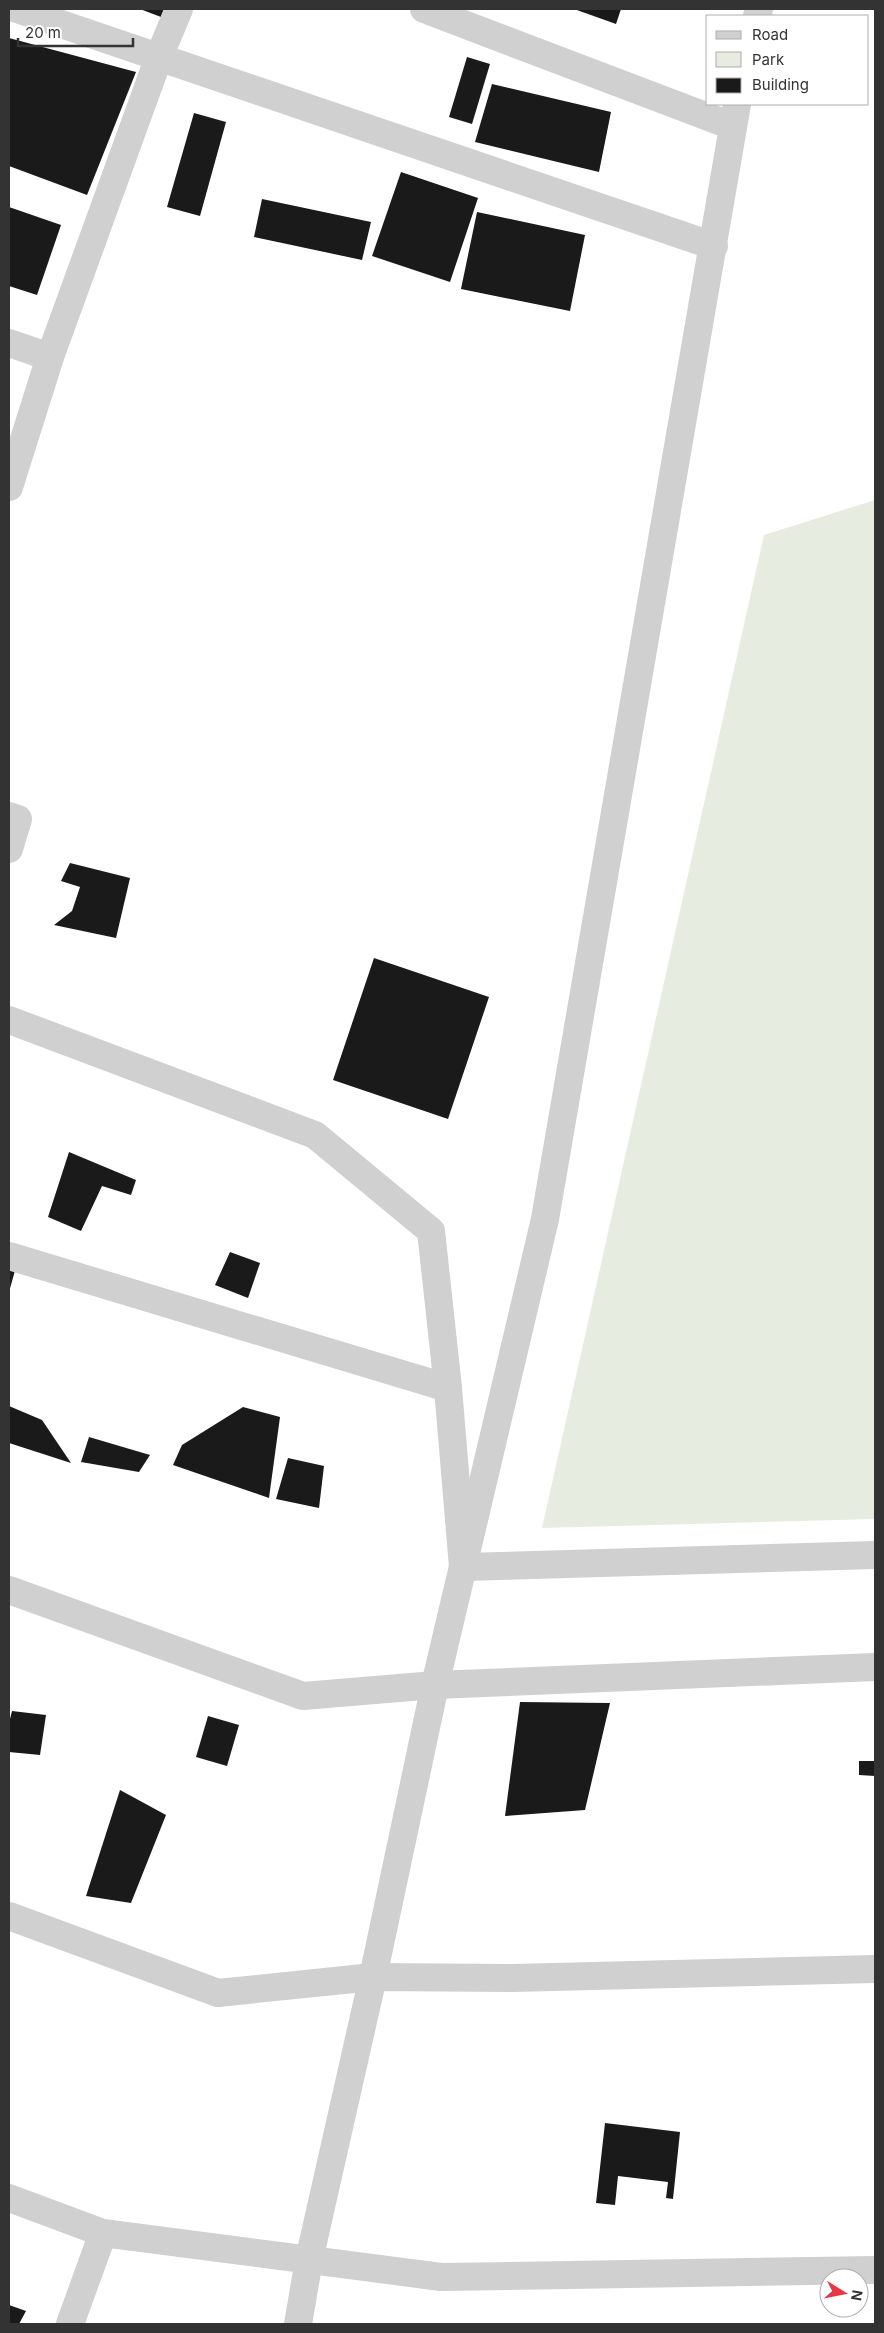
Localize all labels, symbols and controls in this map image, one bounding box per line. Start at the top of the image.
scale bar [18,15,132,47]
legend [706,15,869,105]
text: 20 m [25,23,61,42]
text: Road [752,25,788,44]
text: Park [752,50,785,69]
text: Building [752,75,809,94]
north arrow [819,2268,869,2318]
text: N [848,2289,867,2302]

